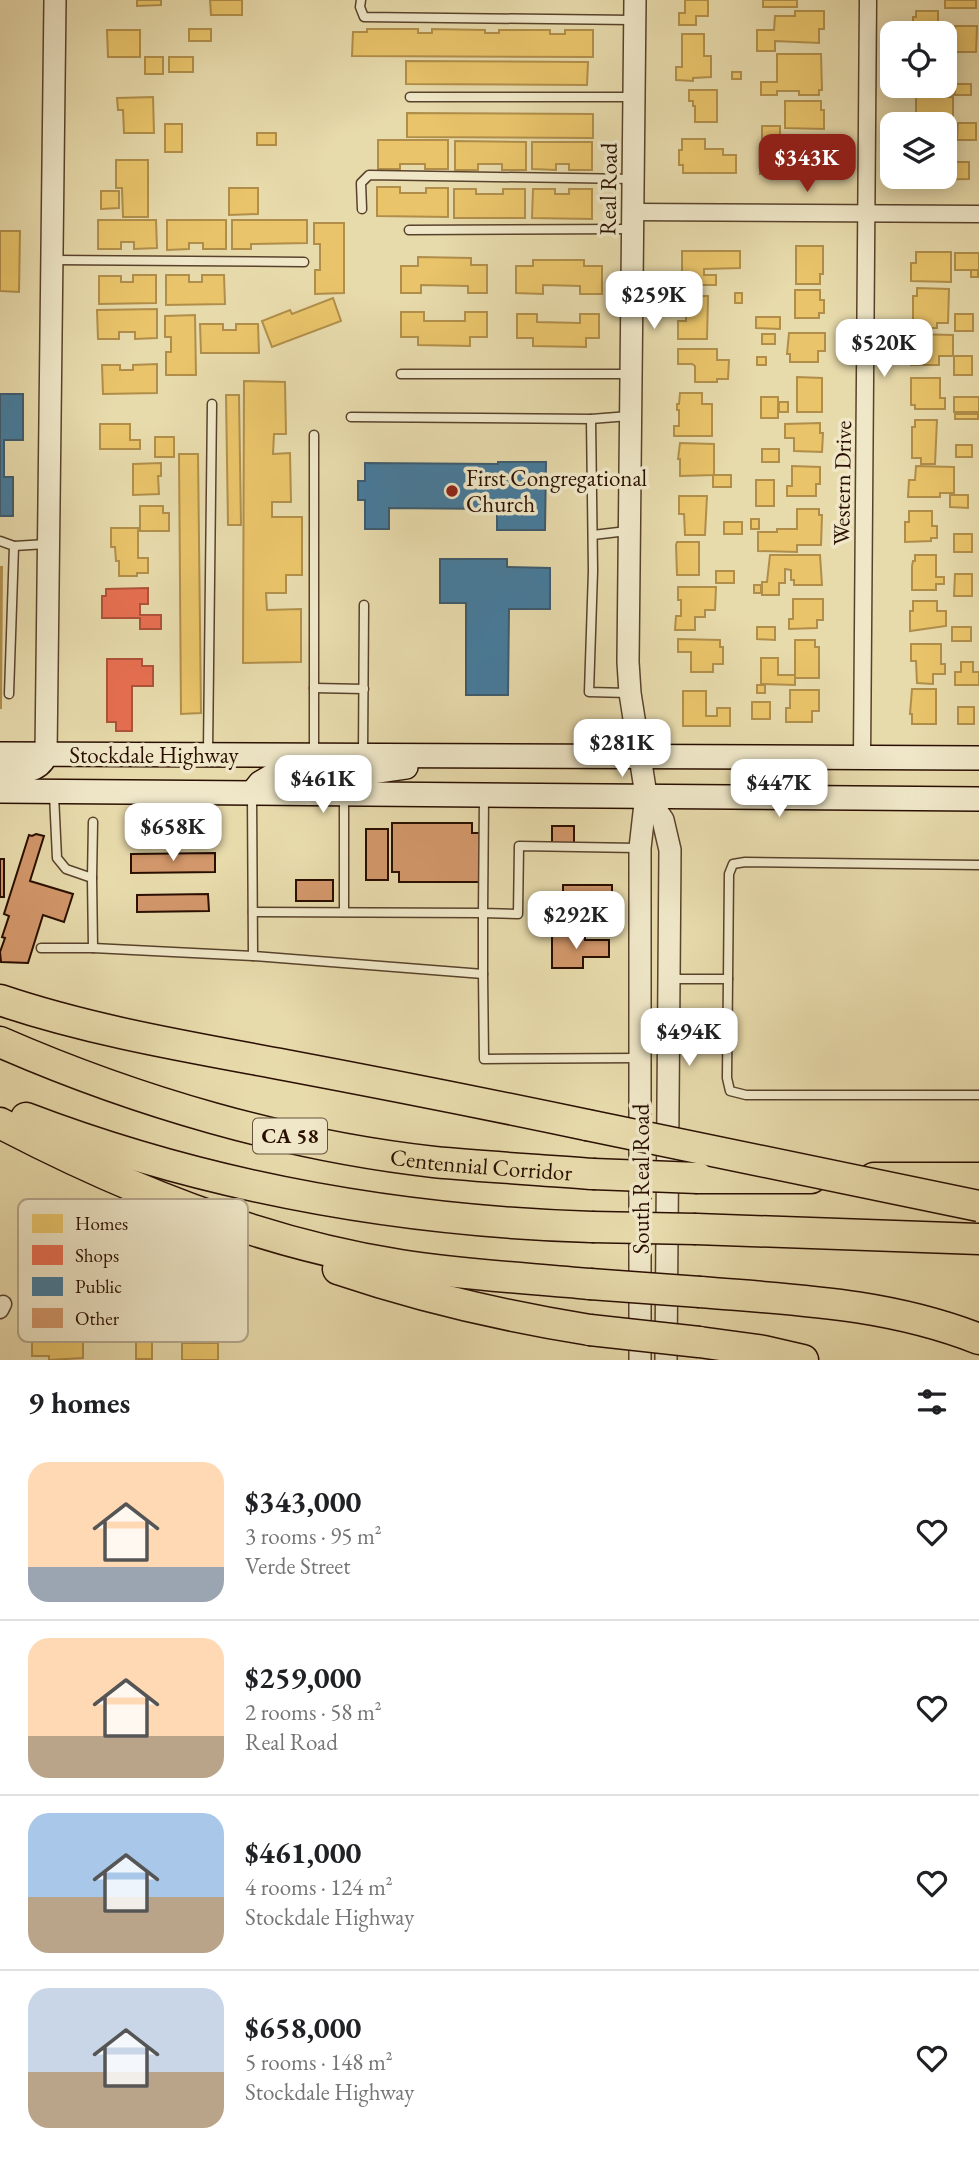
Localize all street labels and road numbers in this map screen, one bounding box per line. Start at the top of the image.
street label: Real Road [592,142,624,236]
street label: Western Drive [826,420,858,546]
street label: Stockdale Highway [69,740,240,770]
street label: South Real Road [626,1103,656,1254]
road number: CA 58 [253,1118,327,1154]
street label: Centennial Corridor [388,1142,574,1187]

